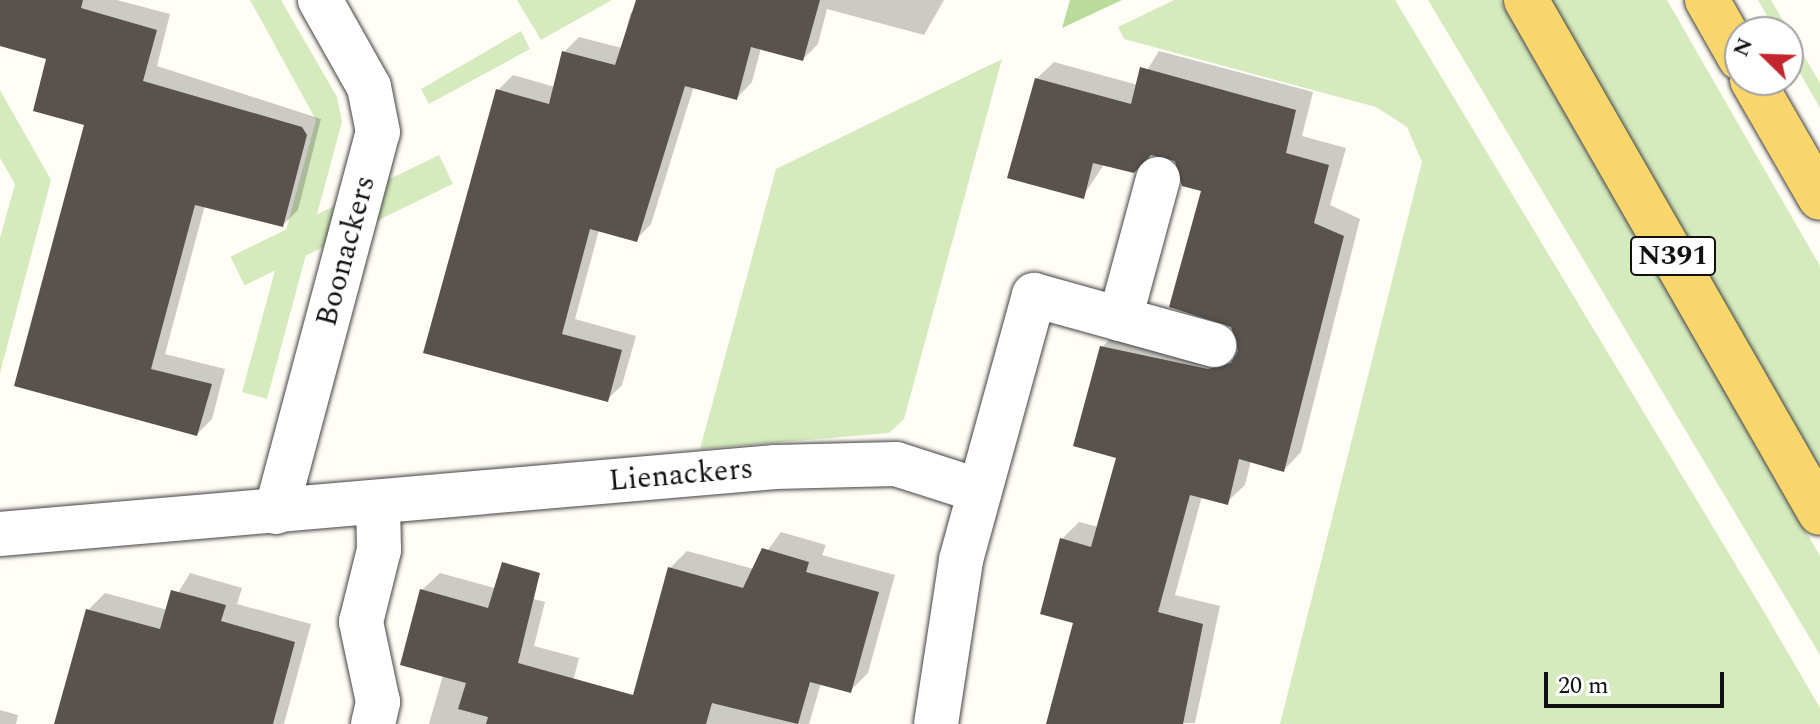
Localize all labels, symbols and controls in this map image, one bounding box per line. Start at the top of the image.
north arrow [1724,16,1804,96]
text: N [1725,33,1762,62]
street label: Boonackers [309,172,383,330]
road number: N391 [1629,232,1717,280]
street label: Lienackers [607,451,755,499]
scale bar [1548,656,1728,706]
text: 20 m [1558,668,1609,704]

